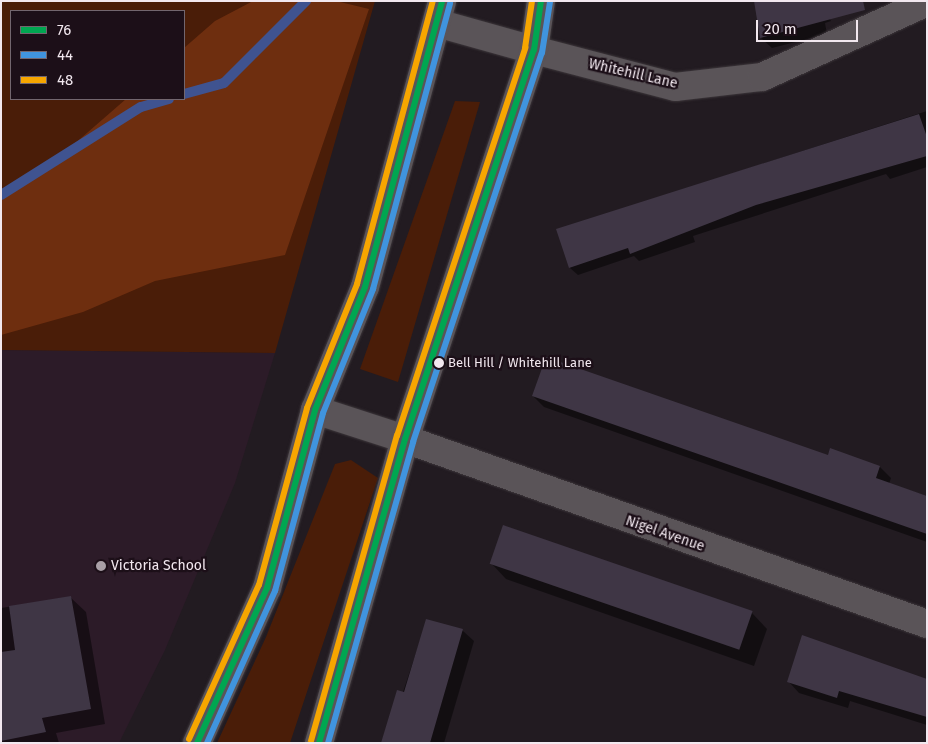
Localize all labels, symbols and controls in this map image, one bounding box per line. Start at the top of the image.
legend [10,10,185,100]
scale bar [758,10,860,42]
text: 20 m [764,20,797,38]
text: 76 [57,21,71,39]
text: 44 [57,46,73,64]
street label: Whitehill Lane [587,56,679,92]
text: 48 [57,71,73,89]
place label: Bell Hill / Whitehill Lane [448,355,592,371]
marker: Bell Hill / Whitehill Lane [434,358,444,368]
street label: Nigel Avenue [623,513,707,555]
place label: Victoria School [111,558,206,574]
marker: Victoria School [95,560,107,572]

